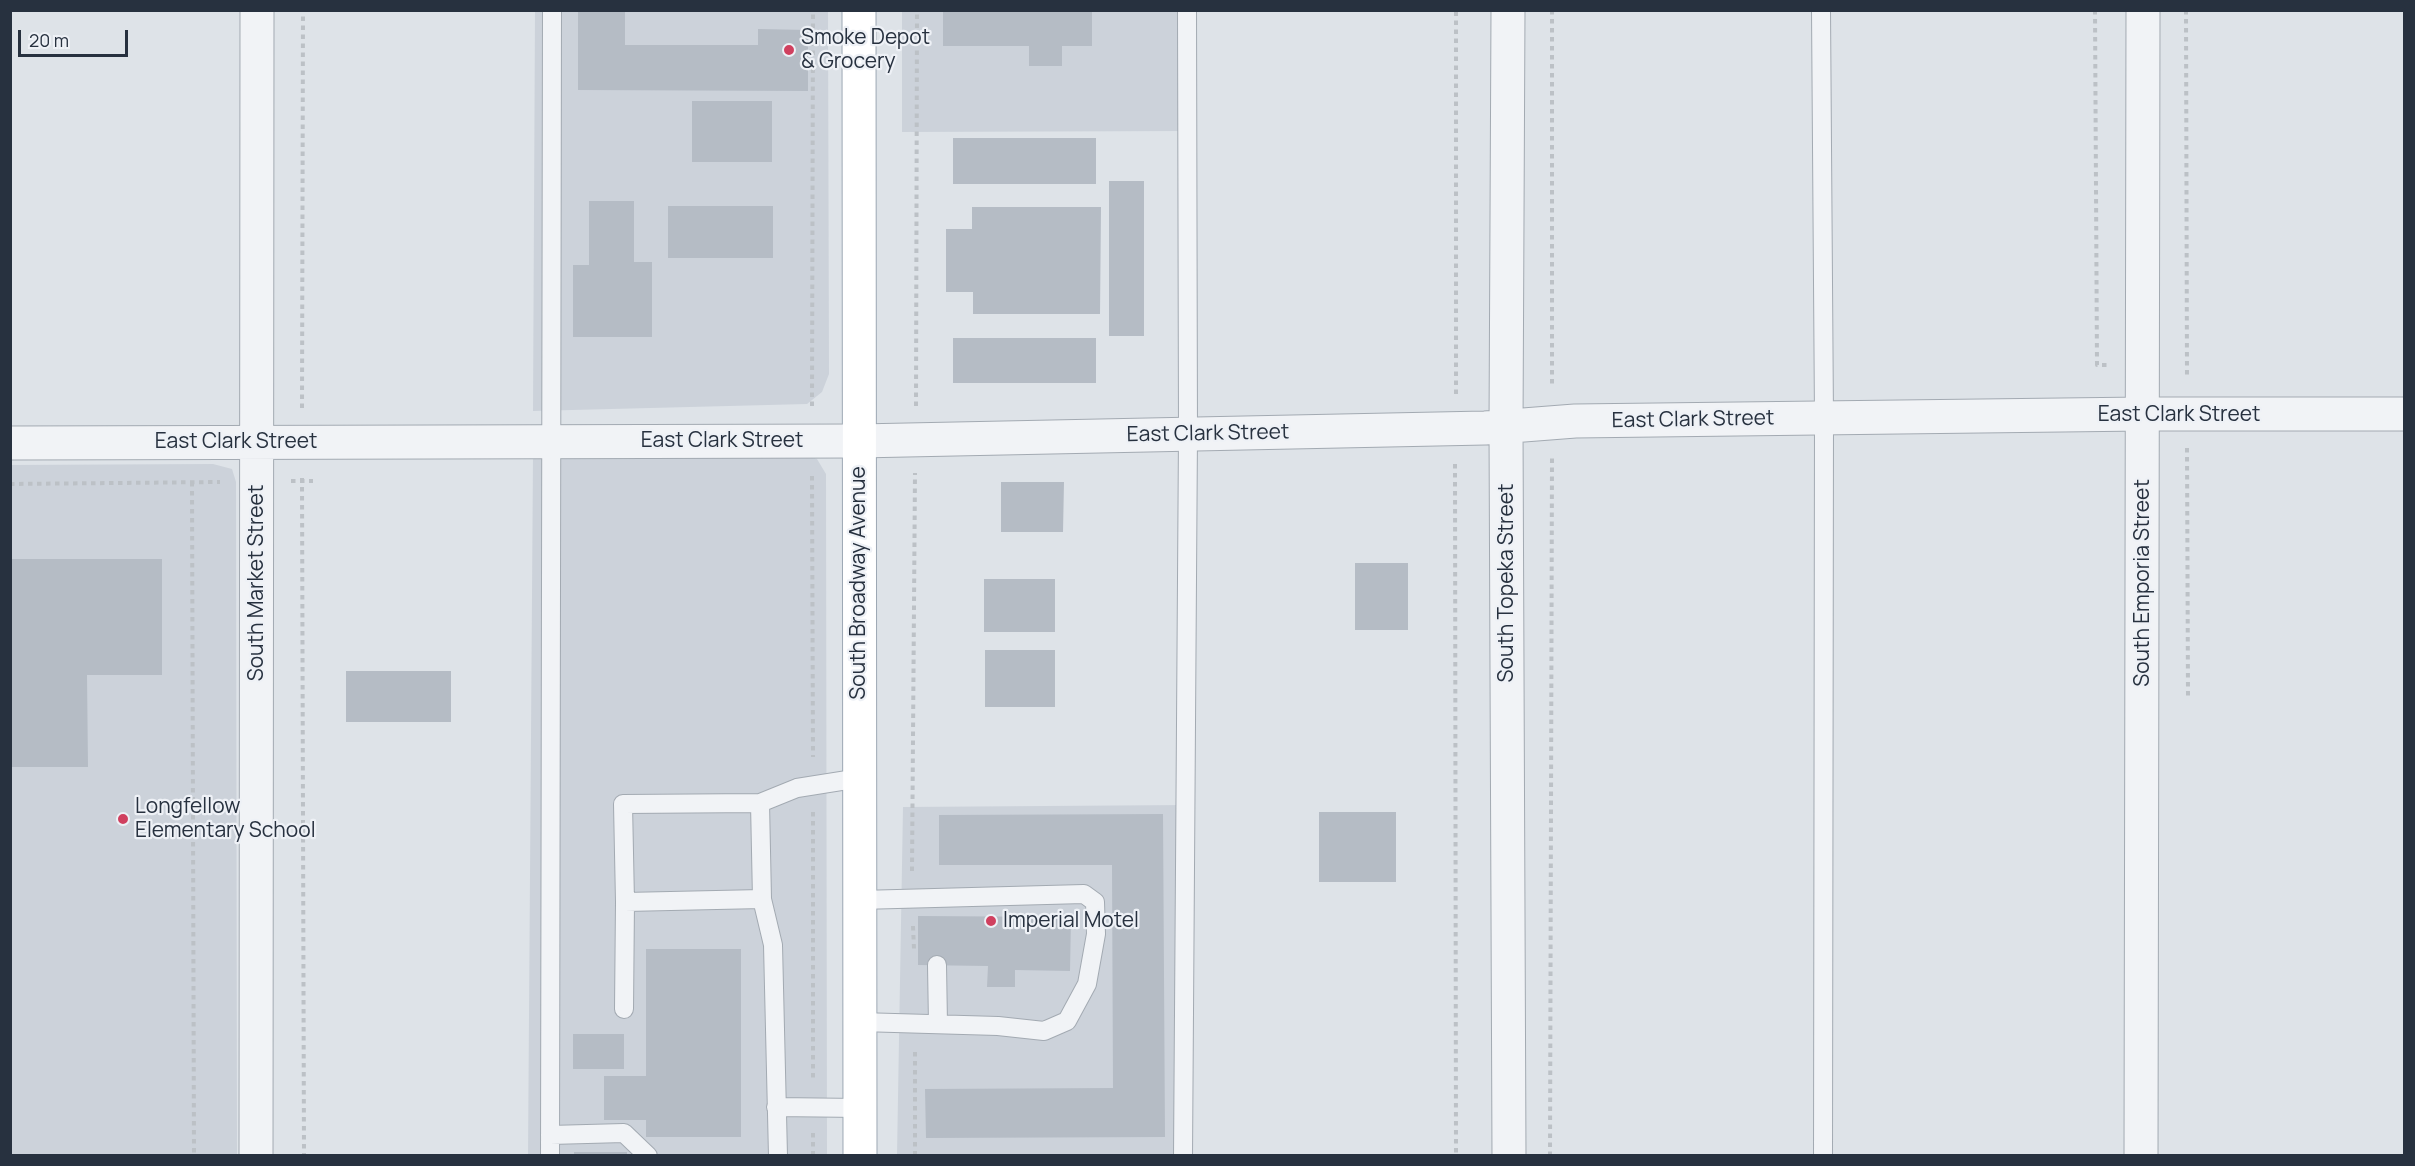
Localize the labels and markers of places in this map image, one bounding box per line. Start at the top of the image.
place label: Smoke Depot & Grocery [801,25,930,75]
marker: Smoke Depot & Grocery [782,43,796,57]
place label: Longfellow Elementary School [135,794,316,844]
marker: Longfellow Elementary School [116,812,130,826]
place label: Imperial Motel [1003,908,1139,934]
marker: Imperial Motel [984,914,998,928]

